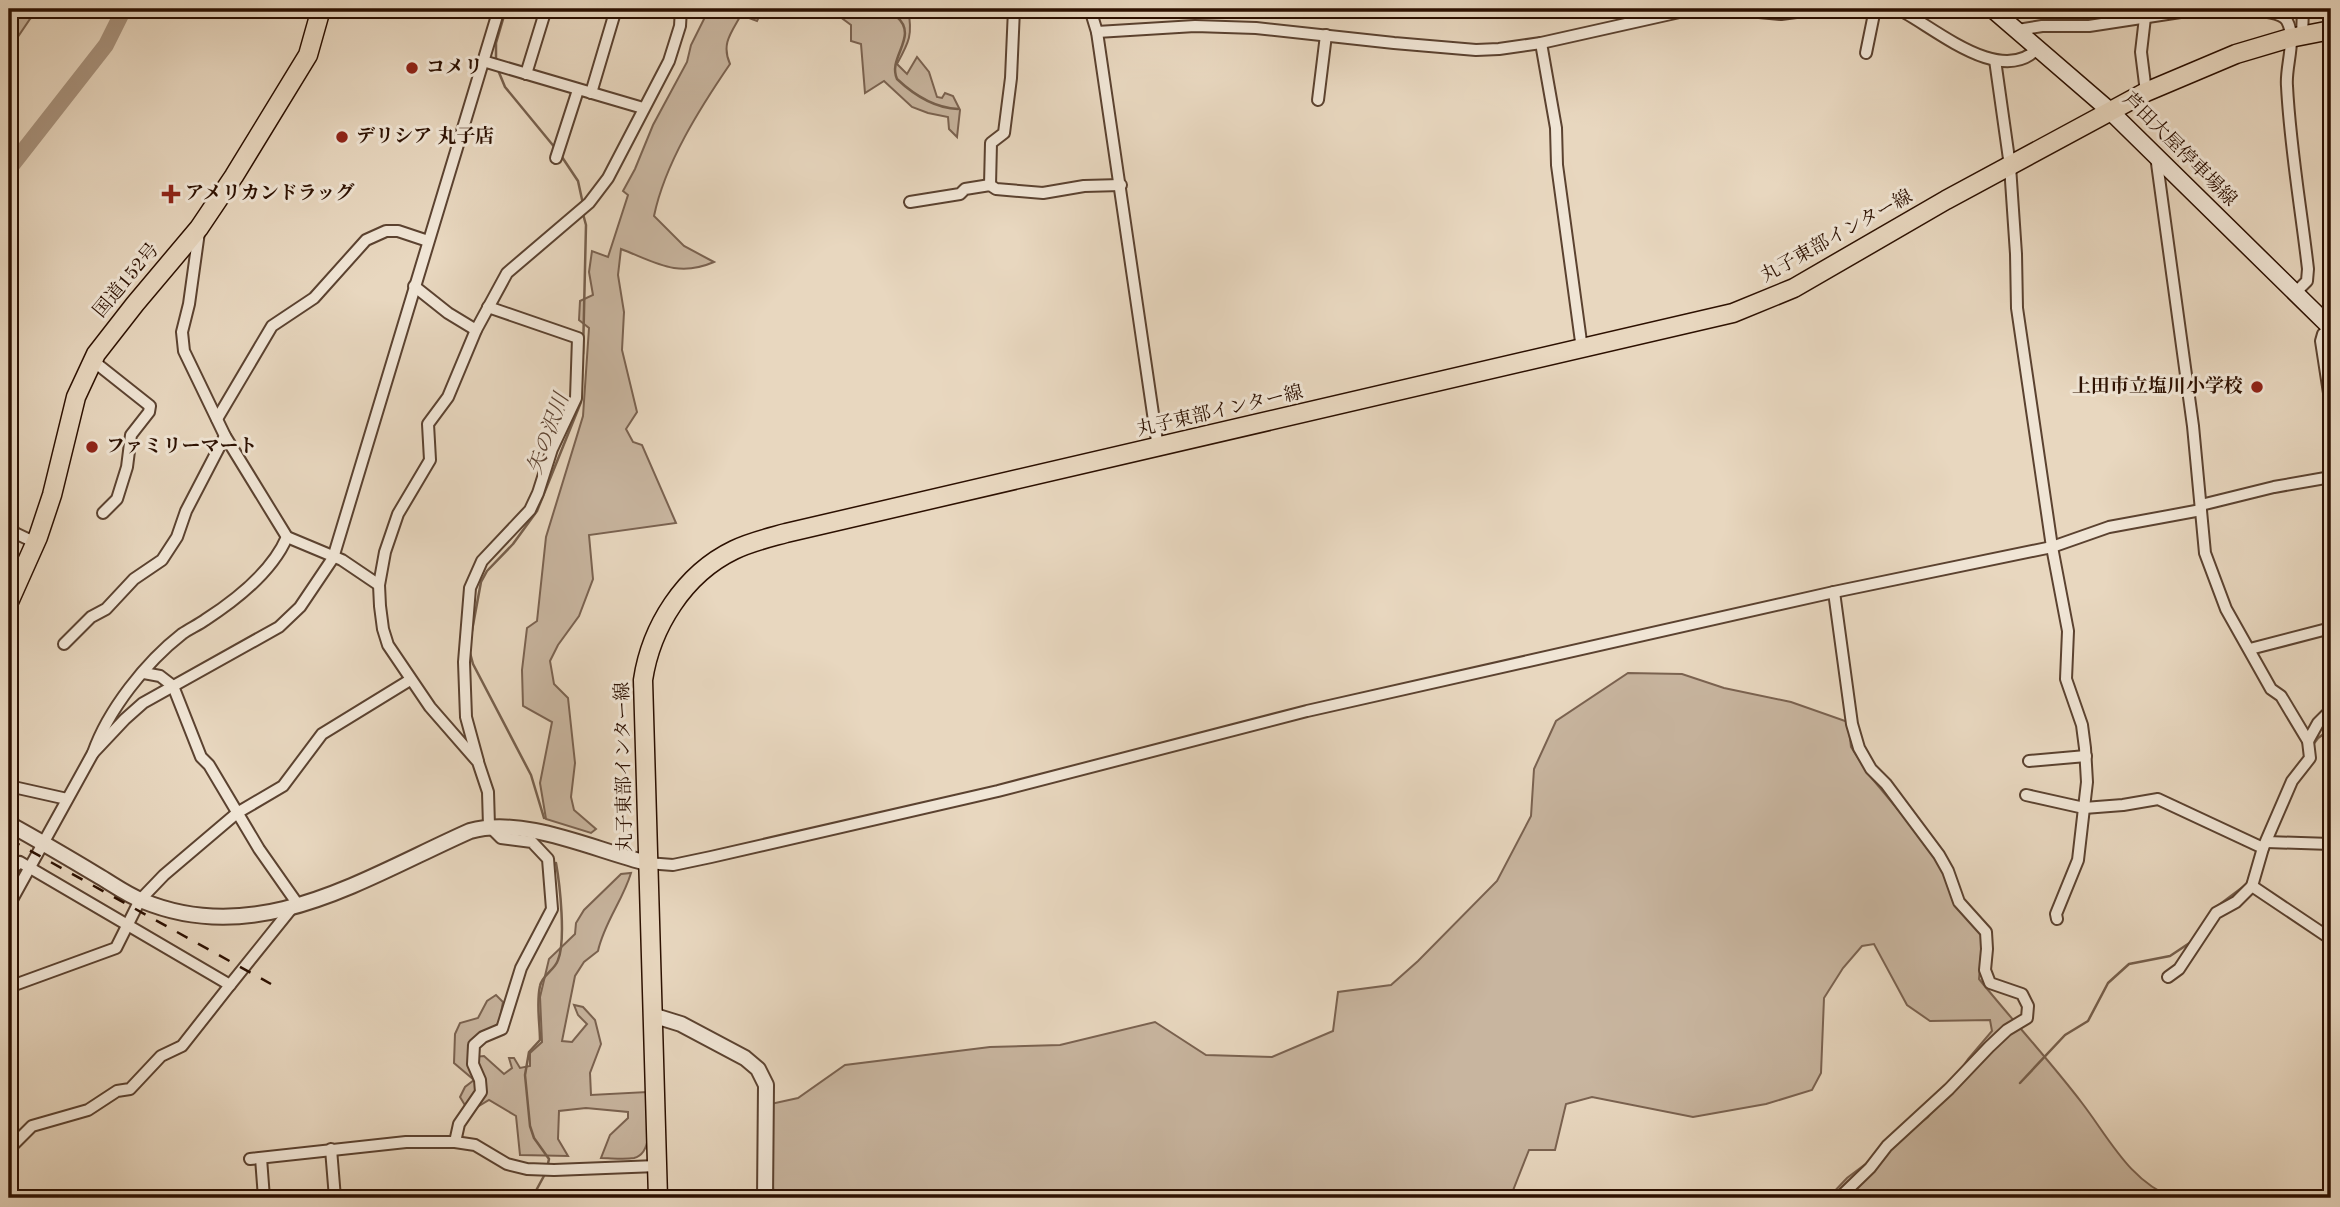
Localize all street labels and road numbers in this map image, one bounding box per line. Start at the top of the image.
street label: 芦田大屋停車場線 [2119,87,2242,210]
street label: 丸子東部インター線 [1756,185,1916,287]
street label: 国道152号 [89,239,163,322]
street label: 丸子東部インター線 [1134,381,1305,440]
street label: 丸子東部インター線 [611,682,636,852]

